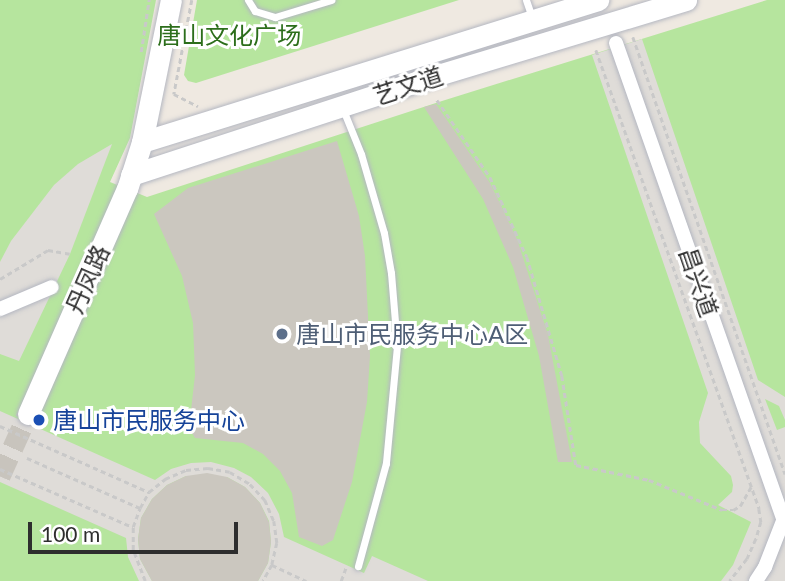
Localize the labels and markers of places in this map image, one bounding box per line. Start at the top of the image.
place label: 唐山市民服务中心A区 [296,320,528,348]
marker: 唐山市民服务中心A区 [274,326,290,342]
place label: 唐山市民服务中心 [53,406,245,434]
marker: 唐山市民服务中心 [31,412,47,428]

